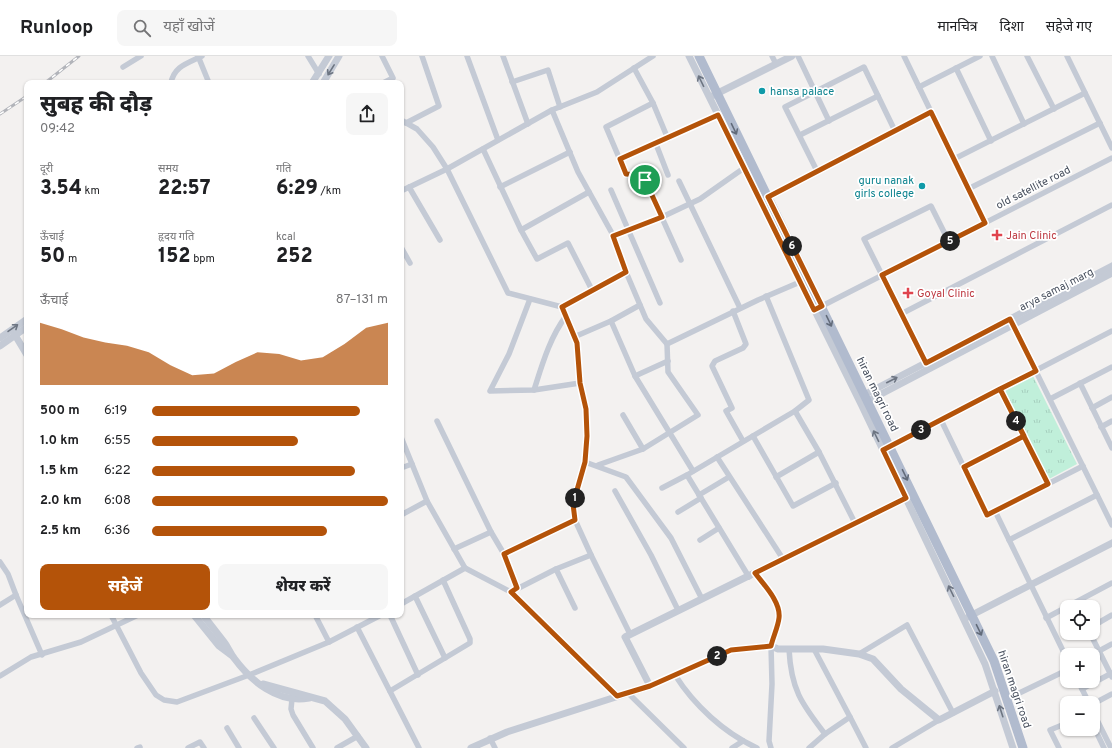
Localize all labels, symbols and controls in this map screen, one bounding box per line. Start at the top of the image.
search box [117,10,397,46]
text: Runloop [20,16,93,40]
icon: search [131,17,153,39]
text: यहाँ खोजें [163,18,215,37]
text: मानचित्र [938,19,978,36]
text: दिशा [1000,19,1024,36]
text: सहेजे गए [1046,19,1092,36]
one-way arrow [327,64,335,75]
one-way arrow [697,76,704,88]
place label: hansa palace [770,85,834,99]
marker: hansa palace [757,86,767,96]
text: सुबह की दौड़ [40,92,152,119]
button: share [346,93,388,135]
text: 09:42 [40,121,75,137]
one-way arrow [731,123,738,135]
text: दूरी [40,162,53,176]
text: समय [158,162,178,176]
text: गति [276,162,291,176]
pin [628,163,662,197]
street label: old satellite road [994,163,1073,213]
icon: arrive [634,169,656,191]
place label: guru nanak girls college [855,174,914,201]
text: 3.54 [40,176,82,202]
text: 22:57 [158,176,210,202]
text: 6:29 [276,176,318,202]
marker: guru nanak girls college [917,181,927,191]
text: km [82,184,100,198]
text: /km [318,184,341,198]
marker: Jain Clinic [991,229,1003,241]
place label: Jain Clinic [1006,229,1057,243]
text: ऊँचाई [40,230,64,244]
text: हृदय गति [158,230,194,244]
text: kcal [276,230,296,244]
pin: 5 [940,231,960,251]
text: 5 [947,234,953,248]
pin: 6 [782,236,802,256]
text: 6 [789,239,795,253]
text: 50 [40,244,65,270]
text: 152 [158,244,191,270]
text: 252 [276,244,313,270]
text: m [65,252,77,266]
text: bpm [191,252,215,266]
street label: arya samaj marg [1017,265,1096,315]
marker: Goyal Clinic [902,287,914,299]
place label: Goyal Clinic [917,287,975,301]
text: 87–131 m [336,292,388,308]
text: ऊँचाई [40,293,68,309]
one-way arrow [826,315,833,327]
one-way arrow [8,324,19,332]
street label: hiran magri road [853,355,901,434]
one-way arrow [886,376,898,383]
text: 500 m [40,403,80,419]
text: 6:19 [104,403,127,419]
pin: 4 [1006,411,1026,431]
text: 4 [1012,414,1020,428]
pin: 3 [911,420,931,440]
text: 3 [918,423,924,437]
one-way arrow [872,431,879,443]
text: 1.0 km [40,433,79,449]
text: 6:55 [104,433,131,449]
text: 1.5 km [40,463,78,479]
text: 6:22 [104,463,131,479]
one-way arrow [902,469,909,481]
pin: 1 [565,488,585,508]
text: 1 [573,491,577,505]
text: 2.0 km [40,493,82,509]
text: 6:08 [104,493,131,509]
text: 2.5 km [40,523,81,539]
text: 6:36 [104,523,130,539]
button: सहेजें [40,564,210,610]
button: शेयर करें [218,564,388,610]
one-way arrow [947,586,954,598]
map controls [1060,600,1100,736]
button: locate [1060,600,1100,640]
one-way arrow [976,624,983,636]
pin: 2 [707,646,727,666]
button: + [1060,648,1100,688]
text: 2 [714,649,720,663]
street label: hiran magri road [994,649,1034,730]
button: − [1060,696,1100,736]
one-way arrow [997,705,1004,718]

